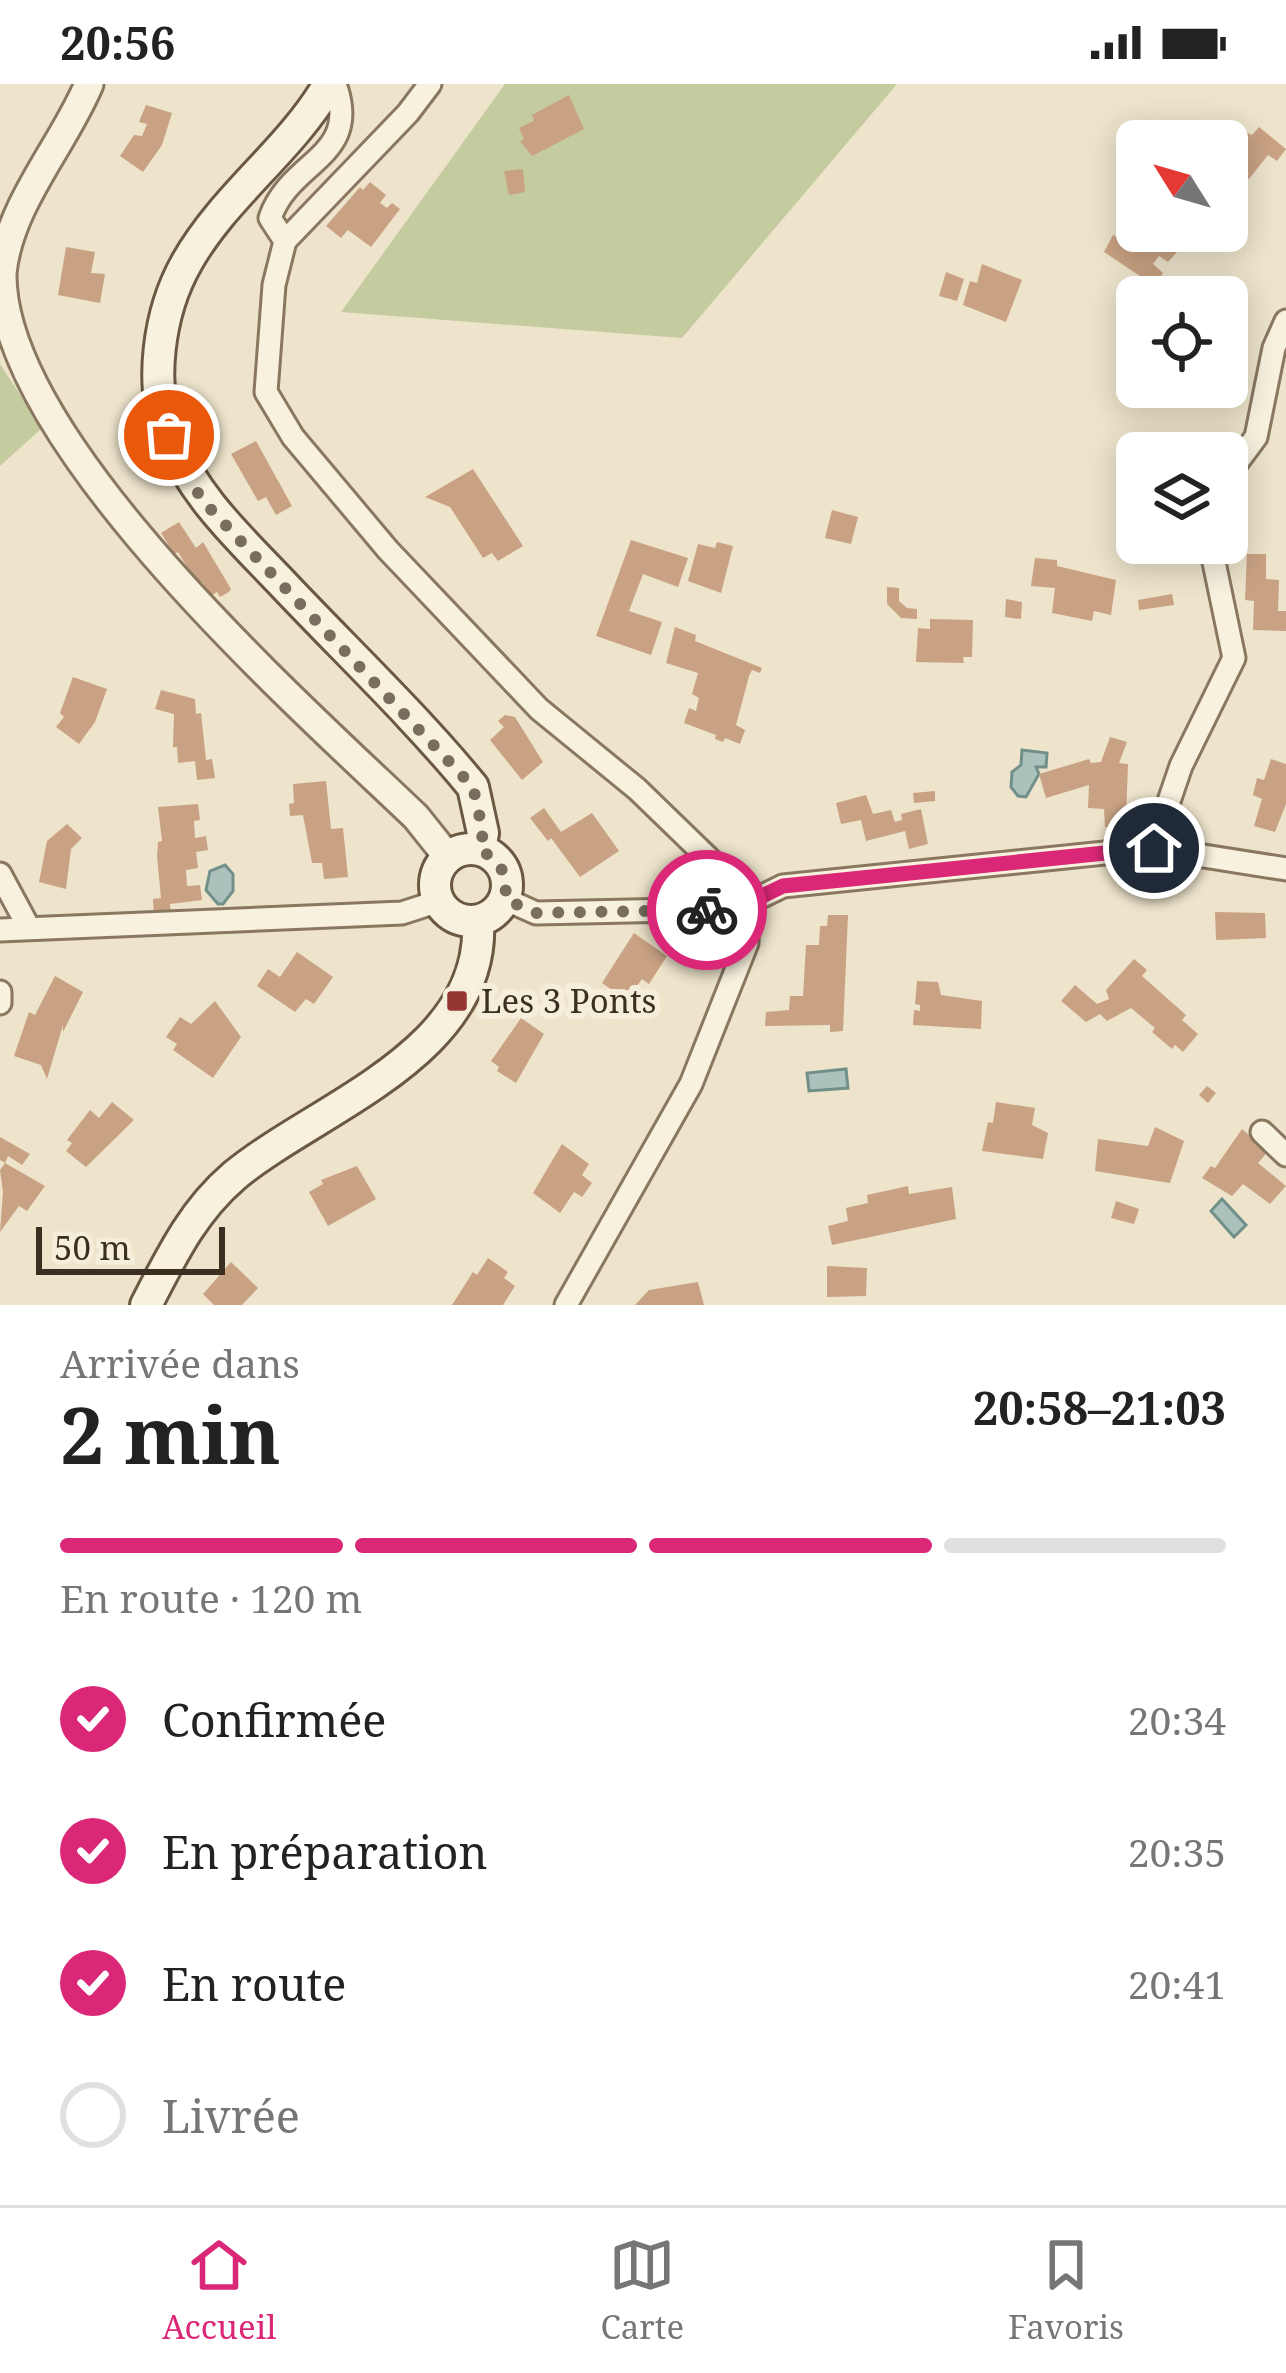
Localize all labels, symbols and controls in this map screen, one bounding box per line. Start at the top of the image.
text: 20:56 [60,12,175,73]
north arrow [1116,120,1248,252]
map controls [1116,120,1248,564]
button: locate [1116,276,1248,408]
pin [118,384,220,486]
icon: bag [136,402,202,468]
button: layers [1116,432,1248,564]
pin [1103,797,1205,899]
icon: home [1121,815,1187,881]
courier [647,850,767,970]
icon: bike [674,877,740,943]
place label: Les 3 Ponts [481,978,656,1023]
marker: Les 3 Ponts [444,988,470,1014]
scale bar [36,1221,225,1274]
text: 50 m [54,1225,131,1270]
text: Arrivée dans [60,1336,300,1389]
text: 20:58–21:03 [973,1377,1226,1438]
text: 2 min [60,1381,281,1487]
text: En route · 120 m [60,1571,362,1624]
icon: check [60,1686,126,1752]
text: Confirmée [162,1689,386,1750]
text: 20:34 [1128,1693,1226,1746]
icon: check [60,1818,126,1884]
text: En préparation [162,1821,488,1882]
text: 20:35 [1128,1825,1226,1878]
icon: check [60,1950,126,2016]
text: En route [162,1953,346,2014]
text: 20:41 [1128,1957,1226,2010]
text: Livrée [162,2085,300,2146]
tab: Accueil [162,2232,276,2349]
tab: Carte [600,2232,684,2349]
tab: Favoris [1008,2232,1124,2349]

